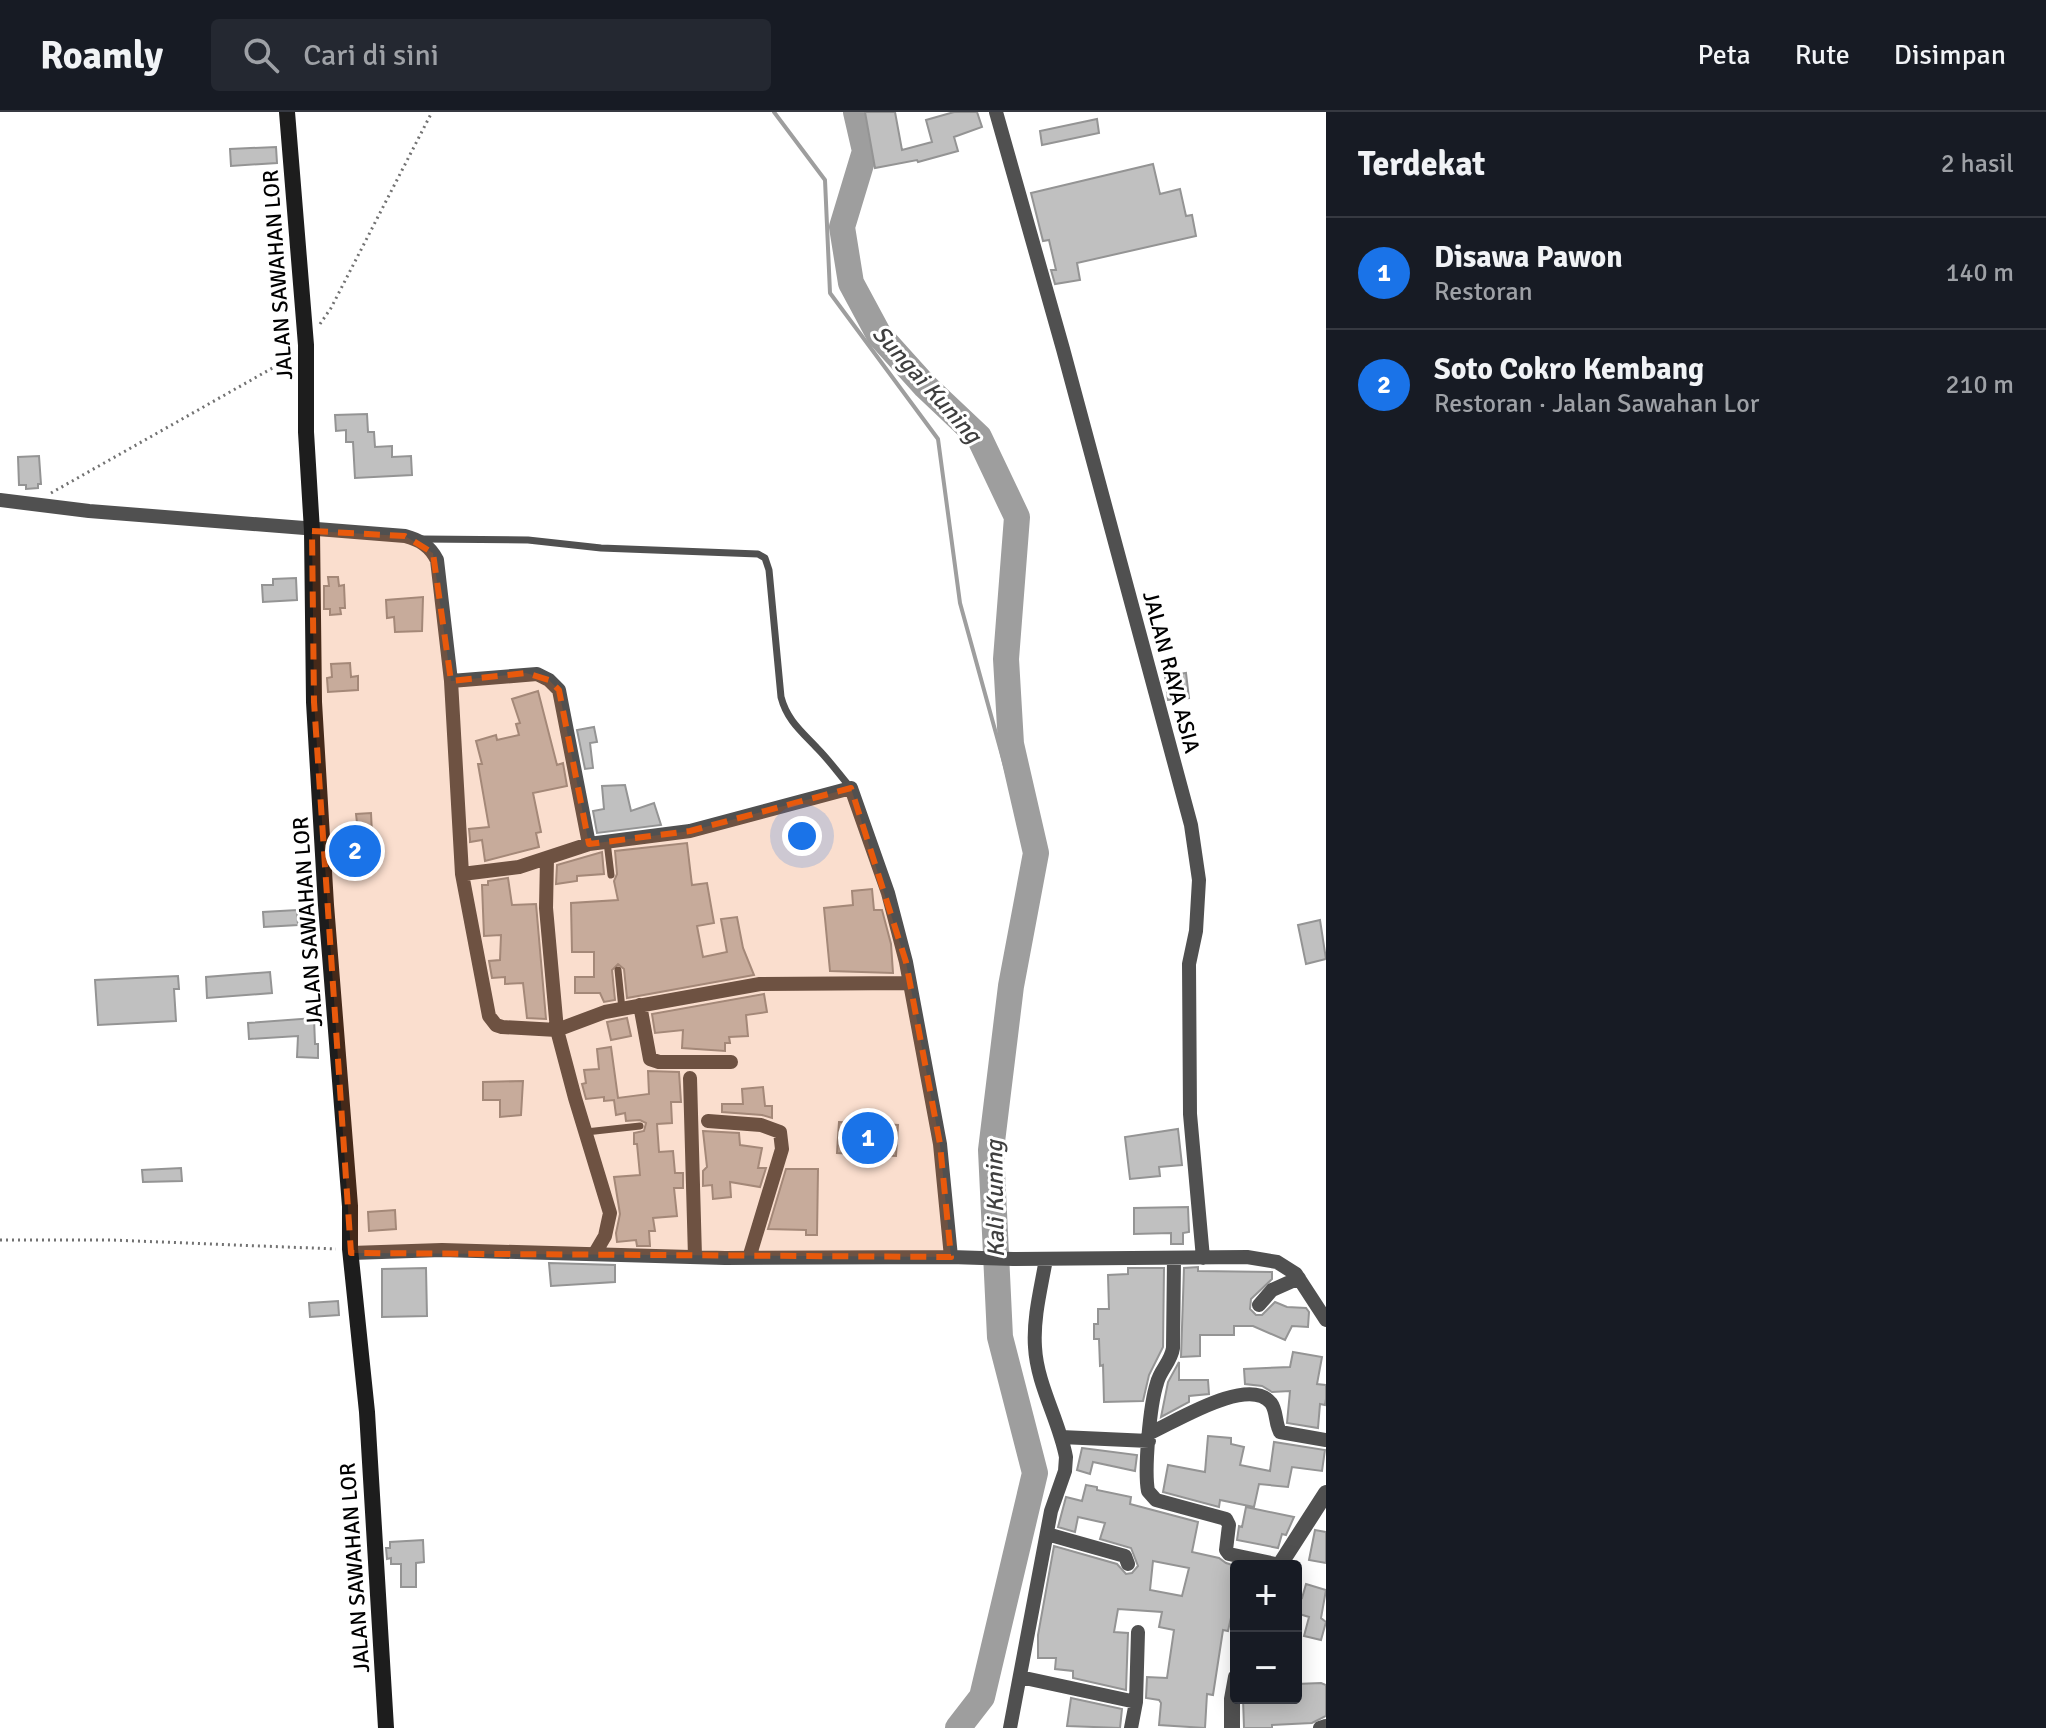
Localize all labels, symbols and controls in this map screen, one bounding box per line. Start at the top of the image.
search box [211,19,771,91]
text: Roamly [40,32,163,79]
icon: search [239,33,283,77]
text: Cari di sini [303,37,439,74]
text: Peta [1698,38,1751,72]
text: Rute [1795,38,1850,72]
text: Disimpan [1894,38,2006,72]
text: Terdekat [1358,143,1485,185]
text: 2 hasil [1941,148,2014,180]
street label: JALAN SAWAHAN LOR [257,169,298,381]
text: Disawa Pawon [1434,239,1623,276]
text: 1 [1377,257,1391,289]
text: 140 m [1945,257,2014,289]
text: Restoran [1434,276,1533,308]
water label: Sungai Kuning [866,319,989,451]
text: Soto Cokro Kembang [1434,351,1704,388]
text: 2 [1377,369,1391,401]
text: 210 m [1945,369,2014,401]
text: Restoran · Jalan Sawahan Lor [1434,388,1759,420]
street label: JALAN RAYA ASIA [1137,588,1206,757]
street label: JALAN SAWAHAN LOR [287,816,328,1028]
your location [782,816,822,856]
pin: 2 [329,821,381,881]
pin: 1 [842,1108,894,1168]
water label: Kali Kuning [979,1138,1011,1258]
street label: JALAN SAWAHAN LOR [334,1462,375,1674]
map controls [1230,1560,1302,1704]
button: + [1230,1560,1302,1632]
button: − [1230,1632,1302,1704]

